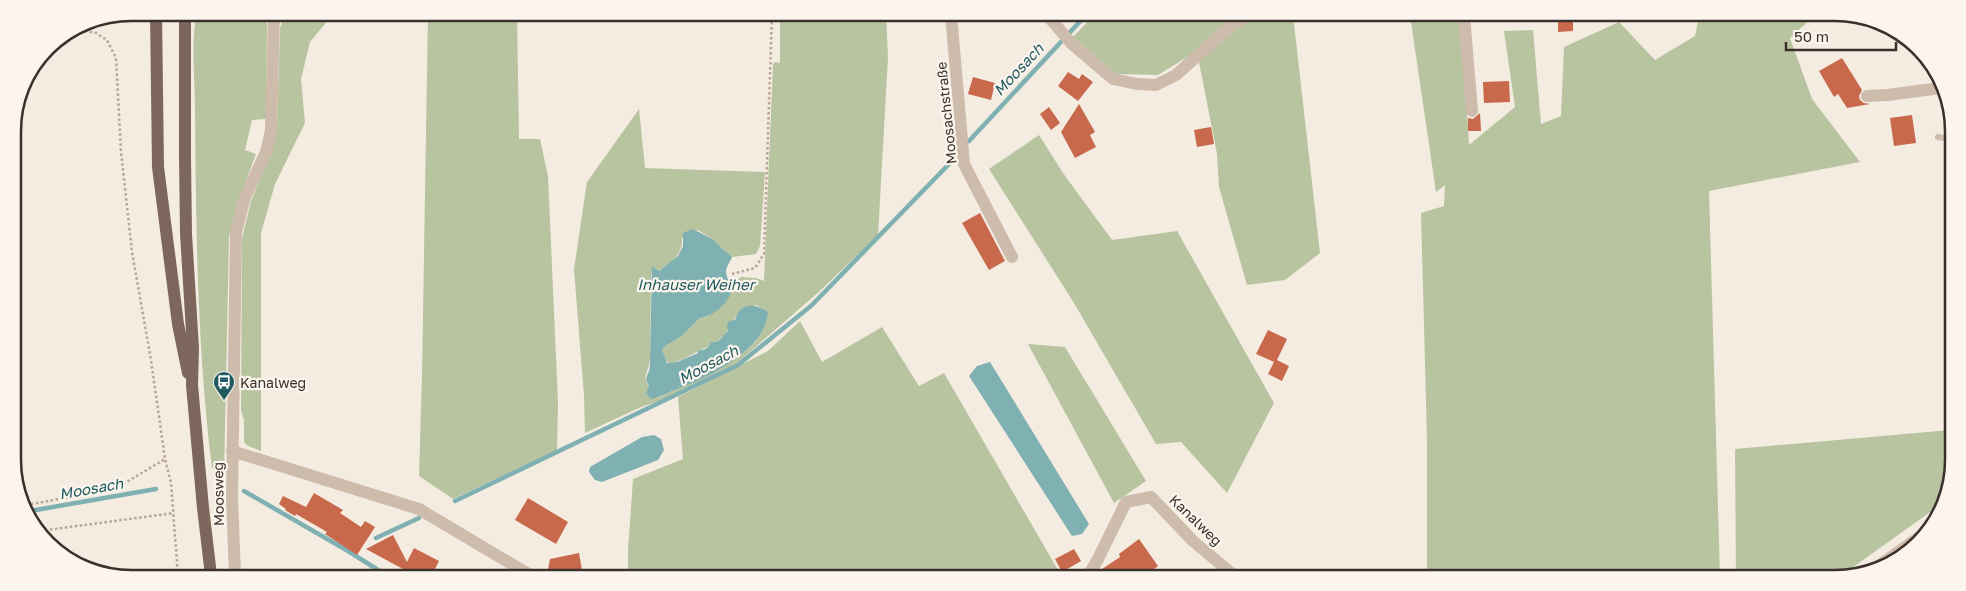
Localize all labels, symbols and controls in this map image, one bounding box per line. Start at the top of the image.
scale bar [1786,20,1896,52]
text: 50 m [1794,27,1829,45]
water label: Moosach [989,39,1047,99]
street label: Moosachstraße [932,61,960,165]
water label: Inhauser Weiher [637,275,757,293]
water label: Moosach [675,340,741,387]
bus stop icon: Kanalweg [212,370,236,401]
place label: Kanalweg [240,374,306,391]
street label: Moosweg [209,462,227,526]
water label: Moosach [58,473,125,502]
street label: Kanalweg [1166,491,1226,549]

